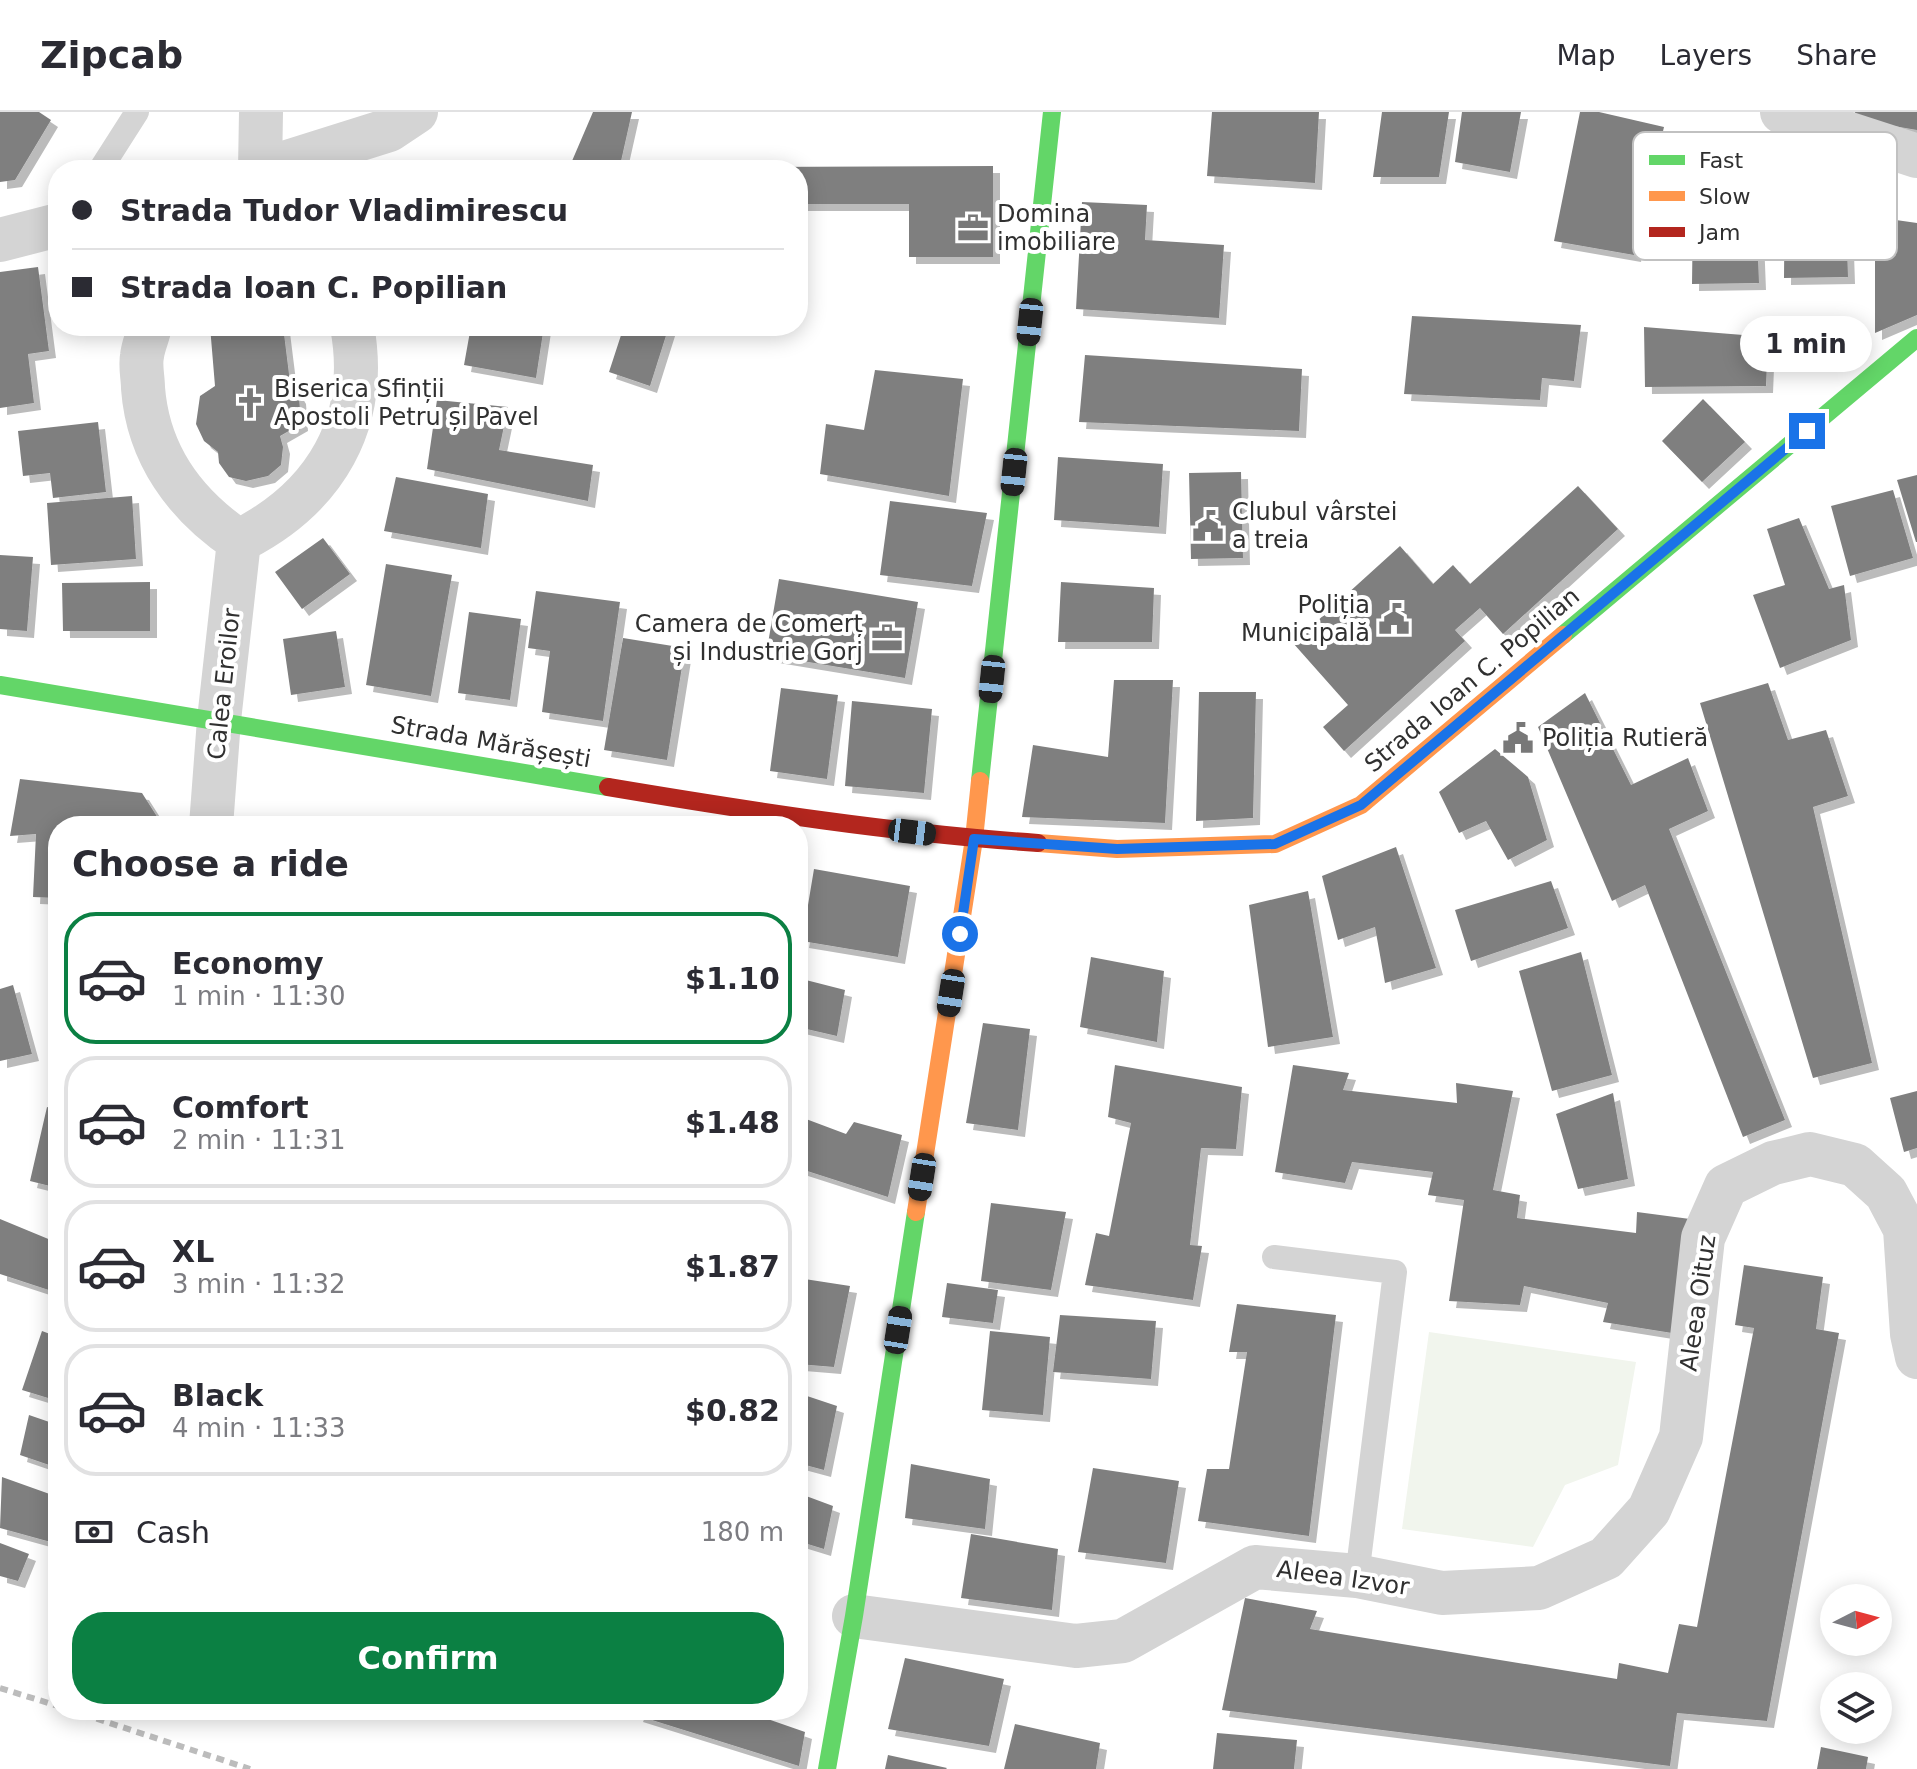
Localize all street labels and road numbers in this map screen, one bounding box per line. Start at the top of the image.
street label: Strada Ioan C. Popilian [1359,582,1585,778]
street label: Calea Eroilor [202,607,246,761]
street label: Strada Mărășești [389,711,593,773]
street label: Aleea Oituz [1675,1233,1721,1373]
street label: Aleea Izvor [1275,1555,1411,1601]

